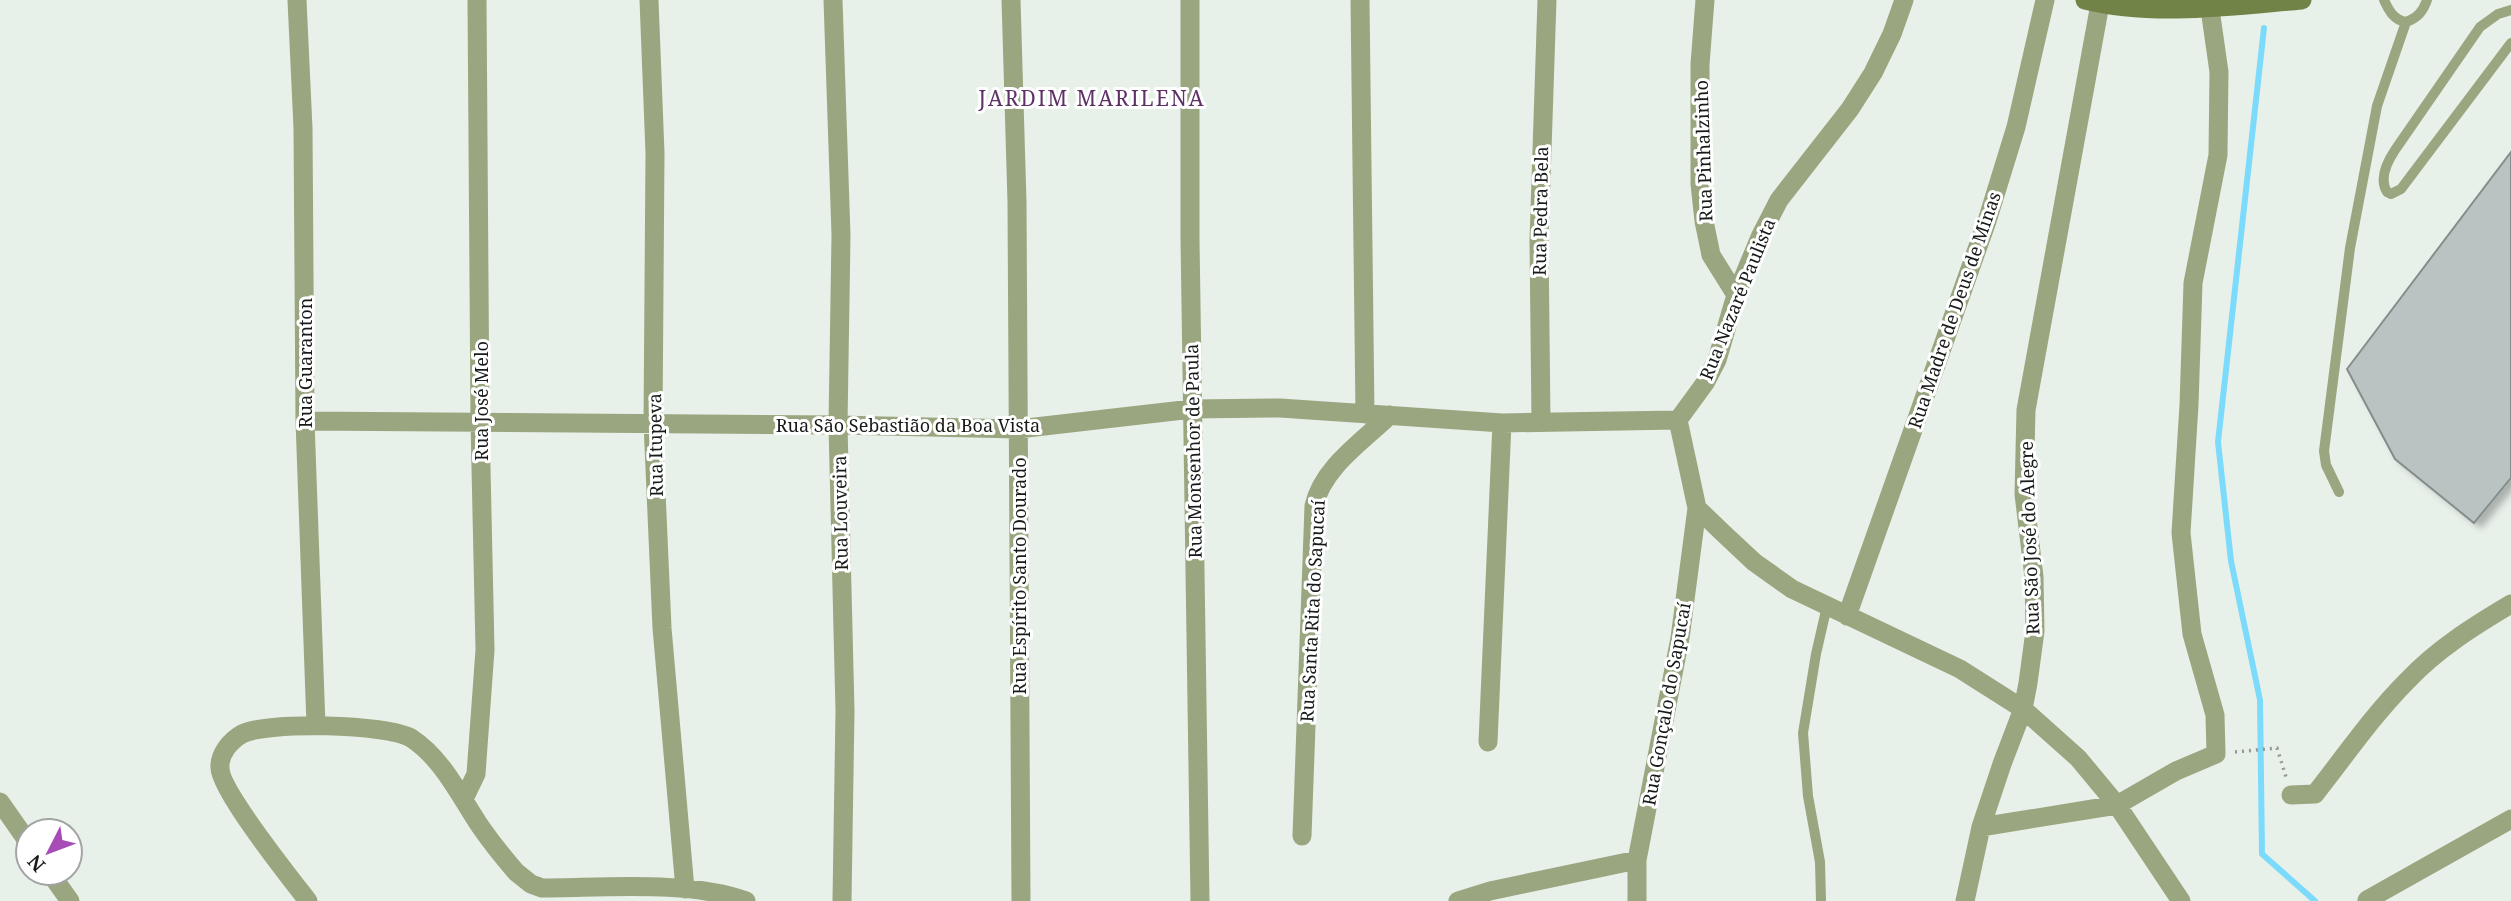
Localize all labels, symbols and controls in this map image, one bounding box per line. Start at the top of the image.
street label: Rua Pinhalzinho [1689,80,1717,222]
district label: JARDIM MARILENA [977,84,1206,112]
street label: Rua Pedra Bela [1527,146,1553,276]
street label: Rua Madre de Deus de Minas [1902,188,2006,432]
street label: Rua Nazaré Paulista [1694,215,1780,383]
street label: Rua Guaranton [293,297,317,428]
street label: Rua José Melo [469,341,493,461]
street label: Rua Monsenhor de Paula [1179,343,1207,559]
street label: Rua Itupeva [642,393,668,497]
street label: Rua São Sebastião da Boa Vista [776,413,1040,437]
street label: Rua São José do Alegre [2014,441,2044,635]
street label: Rua Louveira [827,455,853,571]
street label: Rua Espírito Santo Dourado [1007,457,1031,695]
street label: Rua Santa Rita do Sapucaí [1294,499,1330,723]
street label: Rua Gonçalo do Sapucaí [1636,600,1696,807]
north arrow [14,817,84,887]
text: N [22,849,51,878]

